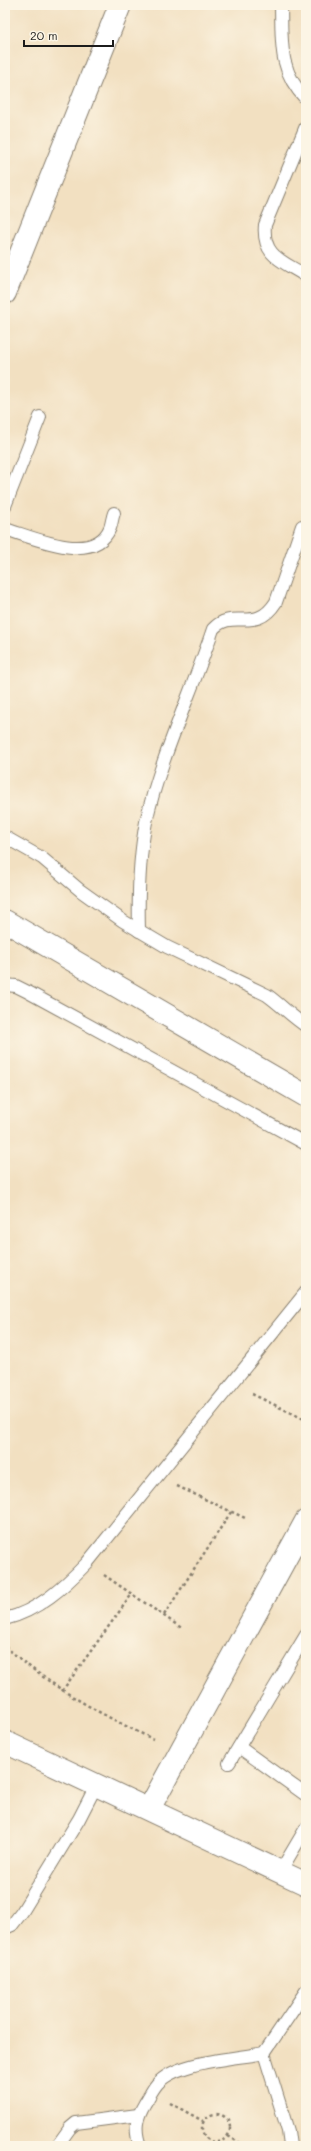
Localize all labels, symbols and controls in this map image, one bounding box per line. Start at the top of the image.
scale bar [24,22,113,48]
text: 20 m [30,27,58,43]

